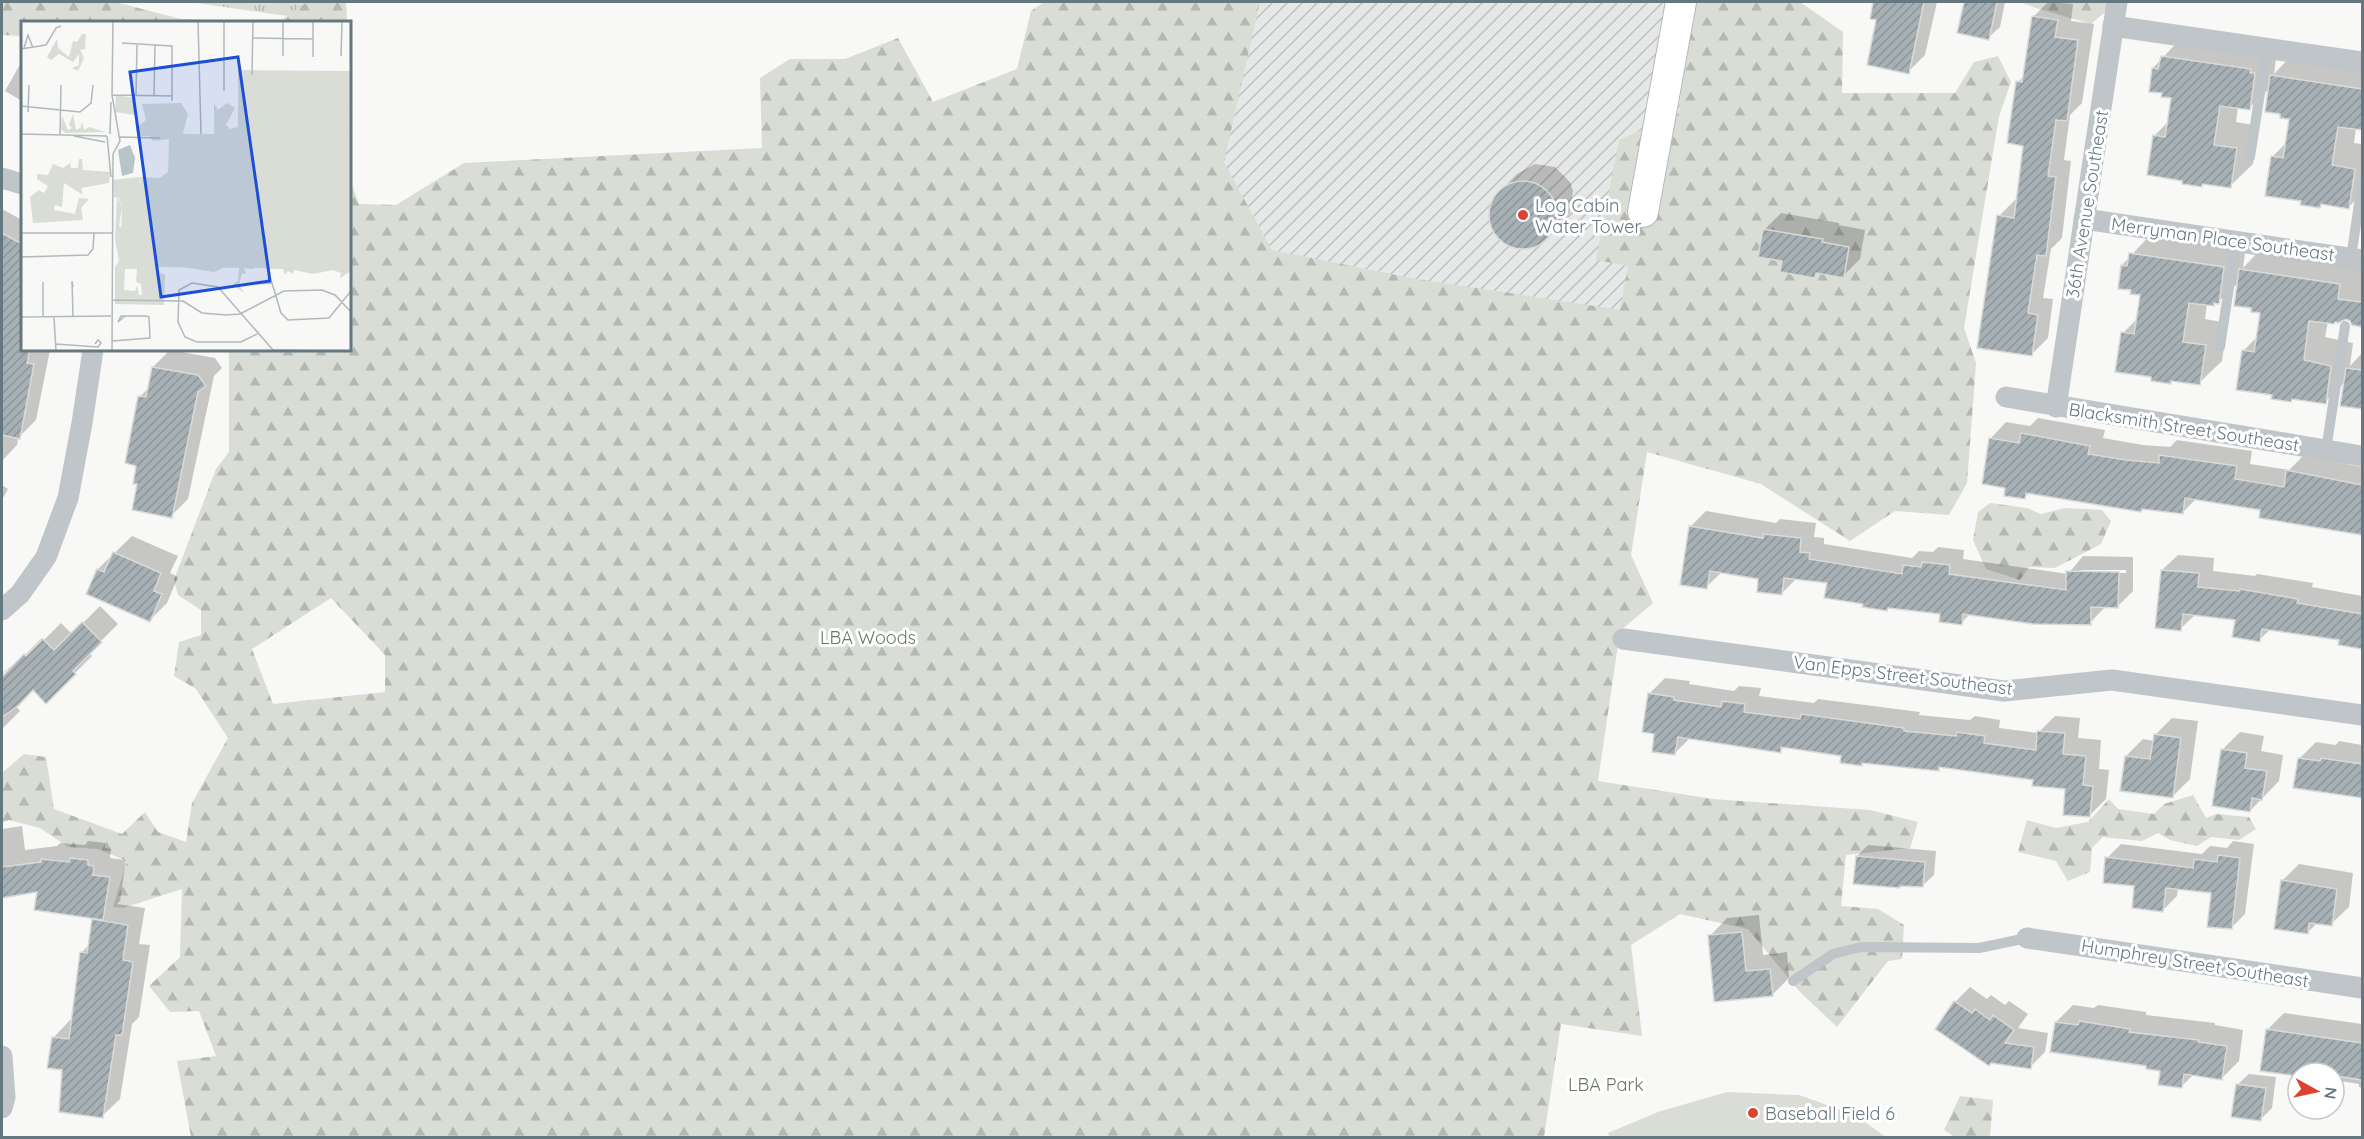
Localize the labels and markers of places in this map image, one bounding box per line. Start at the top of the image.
place label: Log Cabin Water Tower [1535,194,1641,238]
marker: Log Cabin Water Tower [1516,208,1530,222]
place label: Baseball Field 6 [1765,1102,1895,1125]
marker: Baseball Field 6 [1746,1106,1760,1120]

